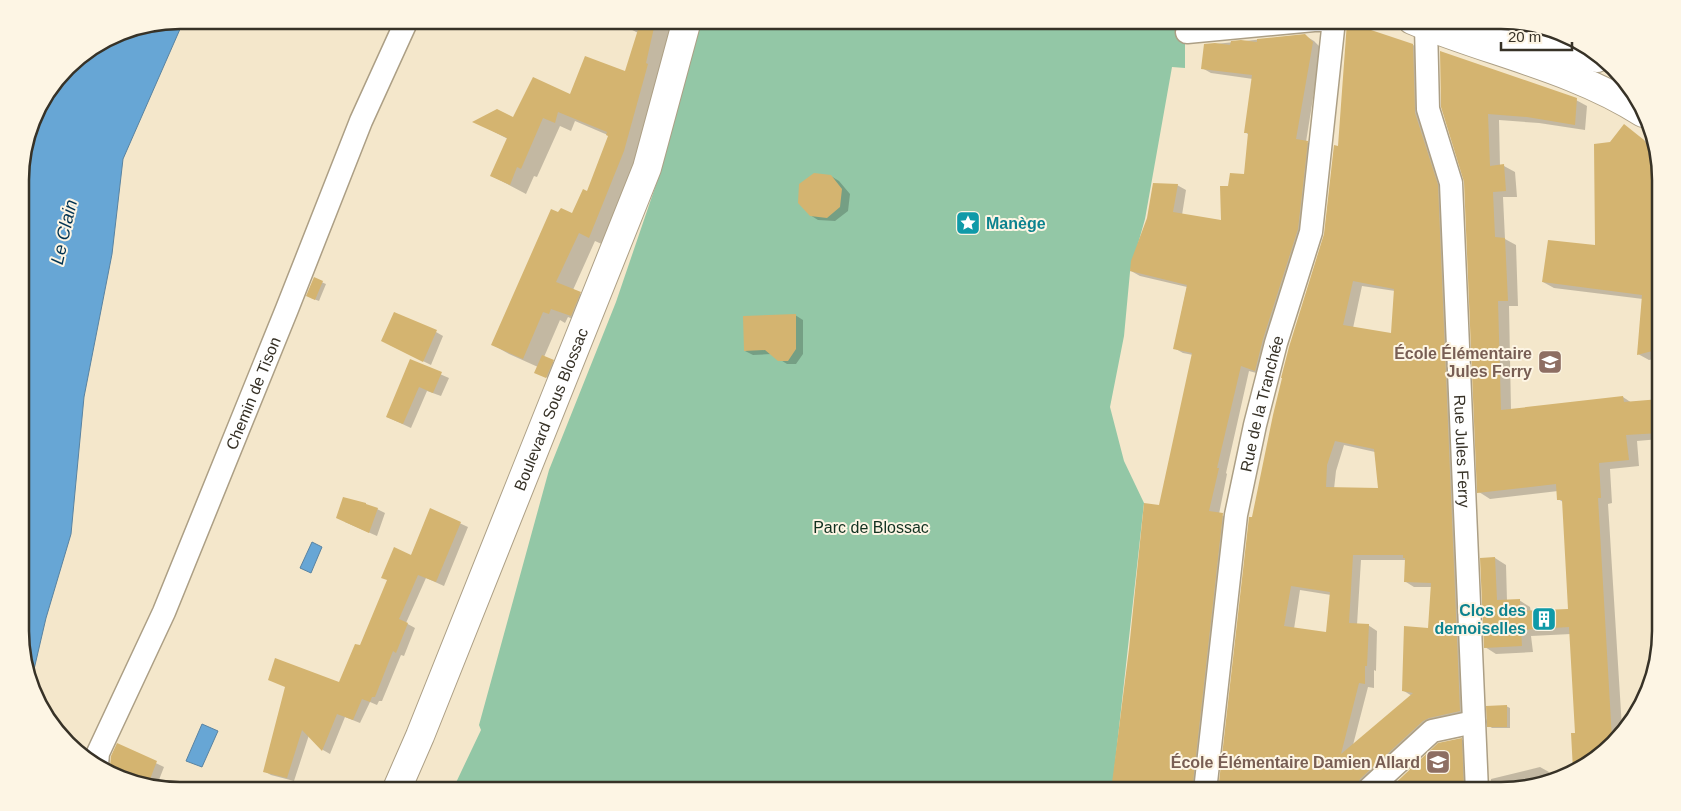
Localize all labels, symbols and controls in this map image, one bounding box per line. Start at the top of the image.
scale bar [1501,20,1572,52]
text: 20 m [1508,28,1541,45]
water label: Le Clain [47,198,81,266]
place icon: Manège [955,210,981,236]
place label: Manège [986,215,1046,232]
street label: Boulevard Sous Blossac [511,326,591,493]
street label: Rue de la Tranchée [1237,333,1287,473]
street label: Chemin de Tison [223,334,284,452]
place label: École Élémentaire Jules Ferry [1394,344,1532,380]
school or university icon: École Élémentaire Jules Ferry [1537,349,1563,375]
street label: Rue Jules Ferry [1451,394,1473,508]
park label: Parc de Blossac [813,519,929,536]
place label: Clos des demoiselles [1434,602,1526,637]
building icon: Clos des demoiselles [1531,606,1557,632]
school or university icon: École Élémentaire Damien Allard [1425,749,1451,775]
place label: École Élémentaire Damien Allard [1171,753,1420,771]

